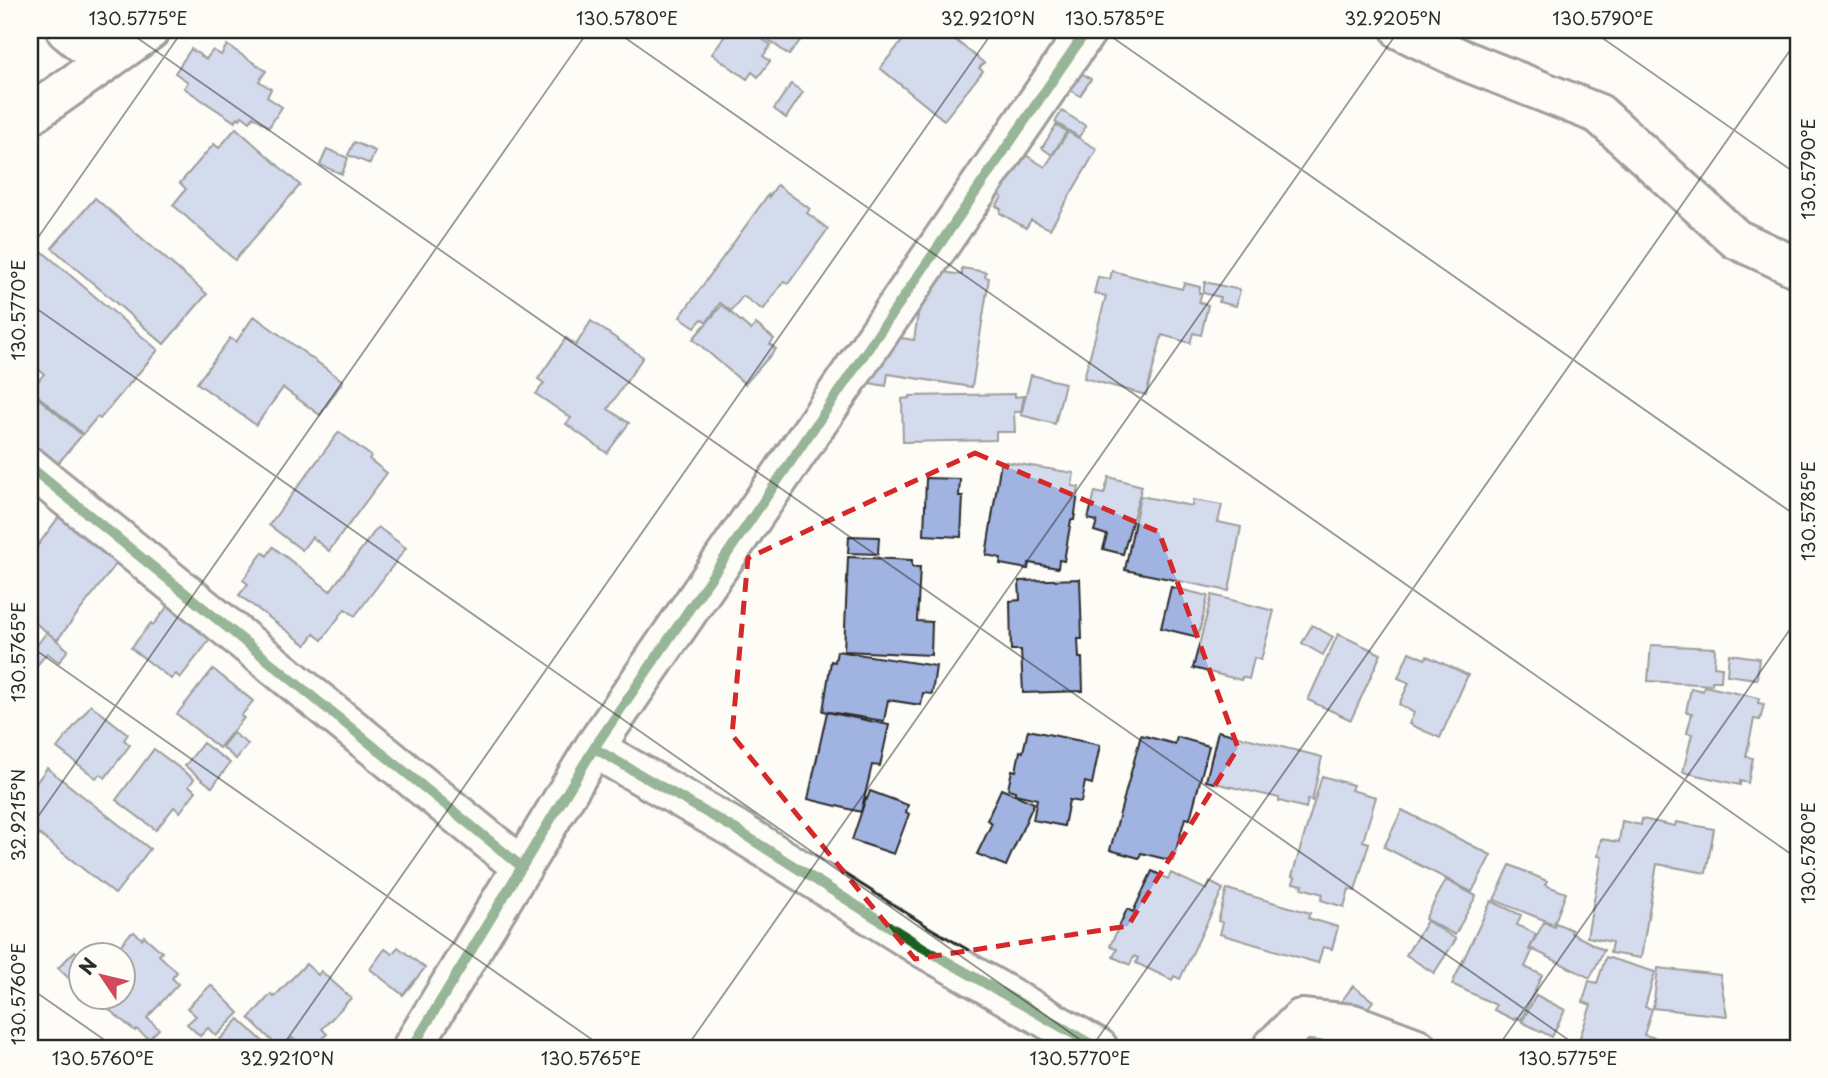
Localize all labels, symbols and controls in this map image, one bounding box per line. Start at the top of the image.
text: 130.5775°E [88,4,188,31]
text: 130.5780°E [576,4,678,31]
text: 32.9210°N [941,4,1035,31]
text: 130.5785°E [1065,4,1165,31]
text: 32.9205°N [1344,4,1442,31]
text: 130.5790°E [1552,4,1654,31]
text: 130.5790°E [1794,118,1821,220]
text: 130.5770°E [4,260,31,360]
text: 130.5785°E [1794,461,1821,561]
text: 130.5765°E [4,602,31,702]
text: 32.9215°N [4,769,31,861]
text: 130.5780°E [1794,802,1821,904]
north arrow [66,942,136,1012]
text: 130.5760°E [4,943,31,1045]
text: N [71,951,103,980]
text: 130.5760°E [52,1044,154,1071]
text: 32.9210°N [240,1044,334,1071]
text: 130.5765°E [541,1044,641,1071]
text: 130.5770°E [1030,1044,1130,1071]
text: 130.5775°E [1518,1044,1618,1071]

